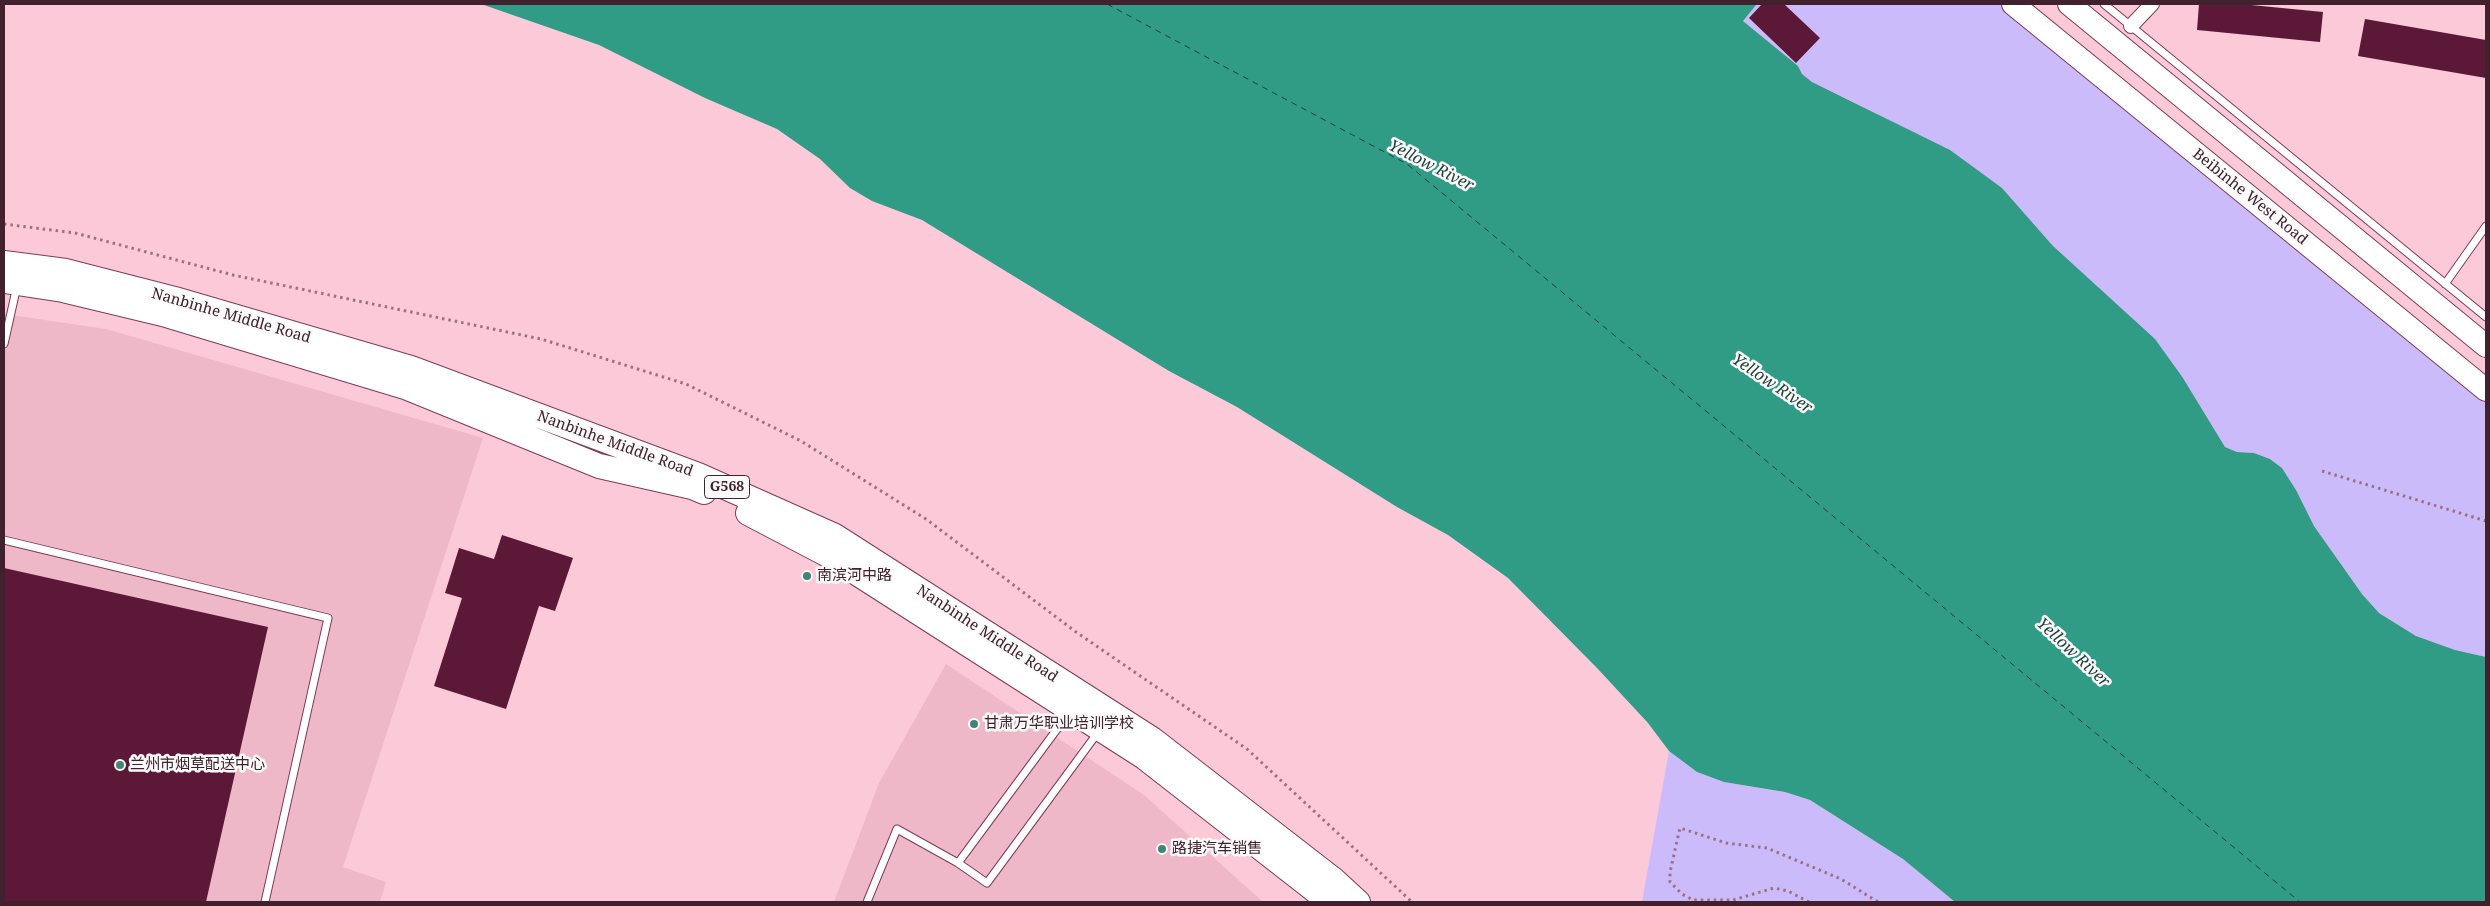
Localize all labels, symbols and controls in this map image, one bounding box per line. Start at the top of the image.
water label: Yellow River [1385,136,1477,196]
street label: Beibinhe West Road [2189,145,2311,249]
street label: Nanbinhe Middle Road [149,285,313,347]
water label: Yellow River [1728,350,1816,418]
street label: Nanbinhe Middle Road [535,407,695,481]
road number: G568 [704,476,750,498]
place label: 南滨河中路 [817,567,892,585]
marker: 南滨河中路 [801,570,813,582]
street label: Nanbinhe Middle Road [913,582,1061,686]
water label: Yellow River [2033,614,2113,692]
place label: 甘肃万华职业培训学校 [984,715,1134,733]
marker: 甘肃万华职业培训学校 [968,718,980,730]
place label: 兰州市烟草配送中心 [130,756,265,774]
marker: 兰州市烟草配送中心 [114,759,126,771]
place label: 路捷汽车销售 [1172,840,1262,858]
marker: 路捷汽车销售 [1156,843,1168,855]

